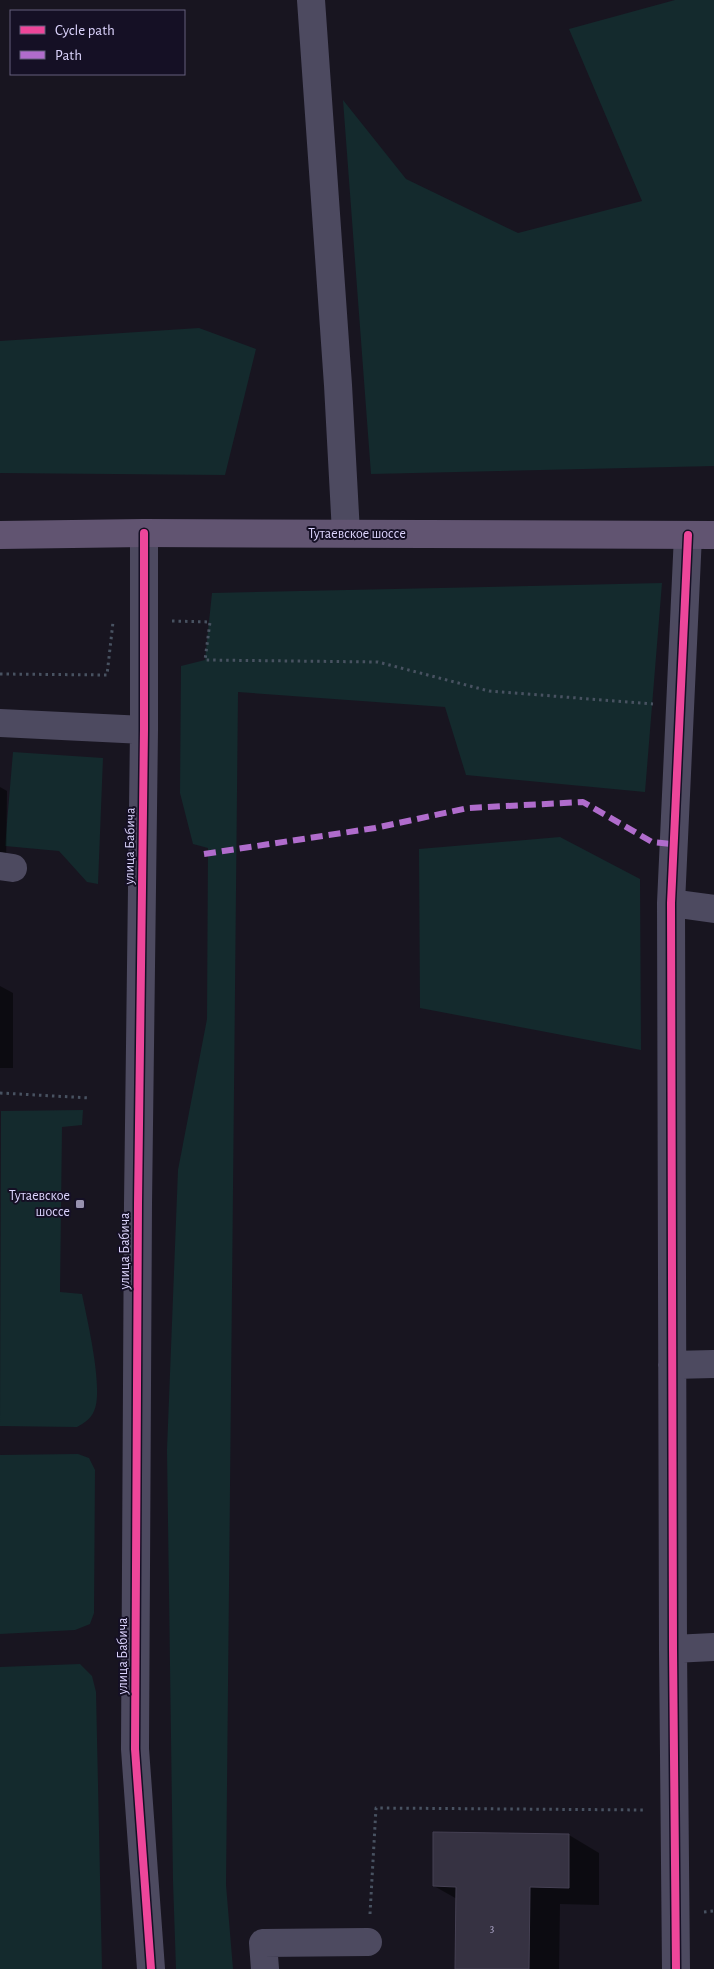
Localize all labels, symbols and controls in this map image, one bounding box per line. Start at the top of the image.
legend [10,10,185,75]
text: Cycle path [55,23,115,38]
text: Path [55,48,82,63]
street label: Тутаевское шоссе [308,527,406,541]
street label: улица Бабича [122,807,138,886]
place label: Тутаевское шоссе [9,1189,70,1219]
marker: Тутаевское шоссе [74,1198,86,1210]
street label: улица Бабича [118,1212,132,1291]
street label: улица Бабича [116,1617,130,1696]
house number: 3 [490,1923,495,1934]

